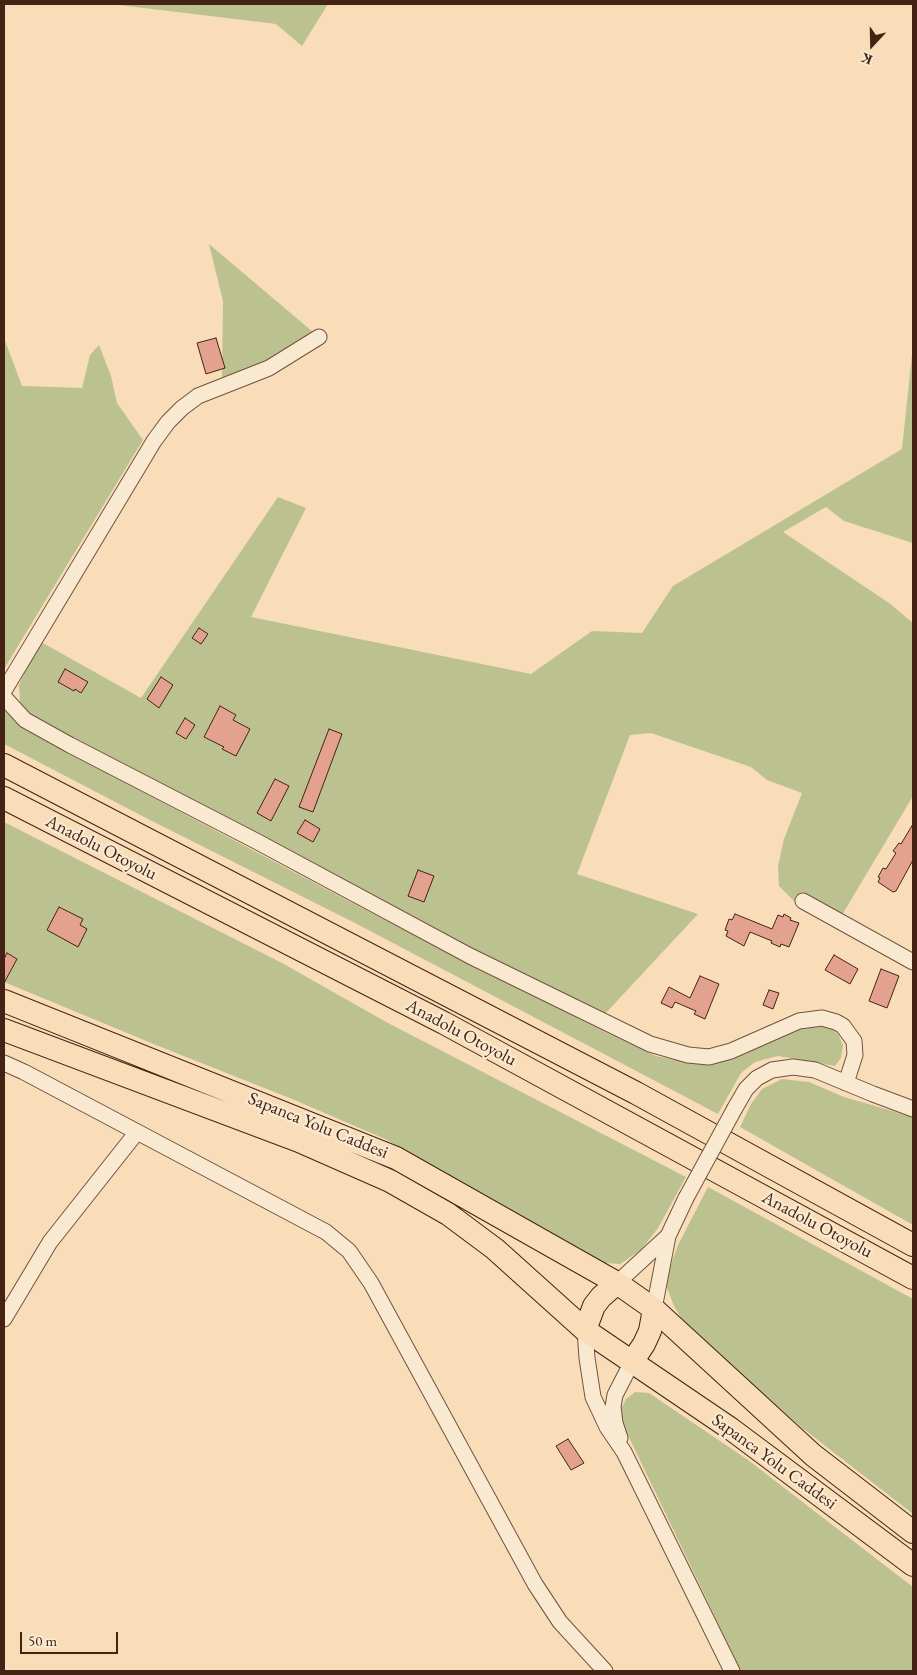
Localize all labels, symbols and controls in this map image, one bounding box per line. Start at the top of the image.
north arrow [847,20,897,70]
text: K [858,49,875,69]
street label: Anadolu Otoyolu [42,811,160,885]
street label: Anadolu Otoyolu [402,995,520,1071]
street label: Sapanca Yolu Caddesi [245,1088,391,1164]
street label: Anadolu Otoyolu [758,1187,876,1263]
street label: Sapanca Yolu Caddesi [707,1409,841,1515]
scale bar [22,1622,120,1654]
text: 50 m [28,1631,57,1650]

